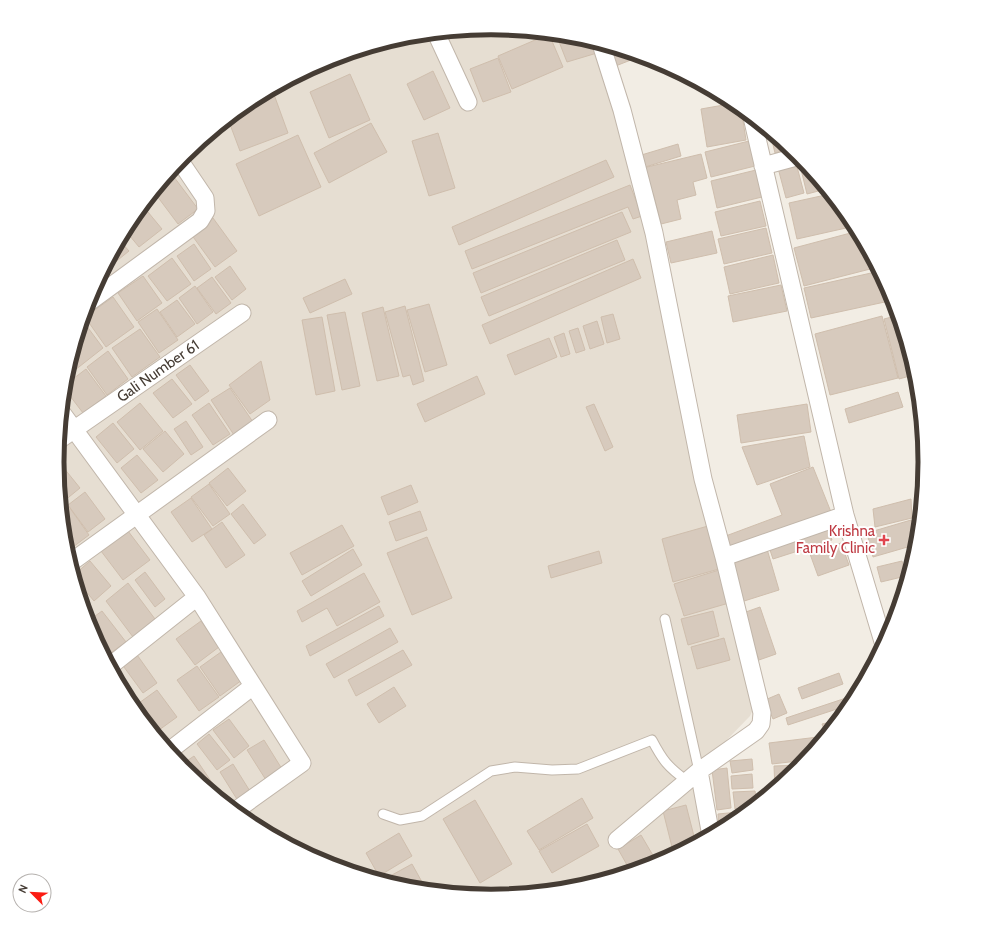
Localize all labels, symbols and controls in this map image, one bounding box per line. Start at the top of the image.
street label: Gali Number 61 [113,336,203,406]
place label: Krishna Family Clinic [796,522,876,557]
marker: Krishna Family Clinic [878,534,890,546]
north arrow [12,873,52,913]
text: N [15,883,31,895]

